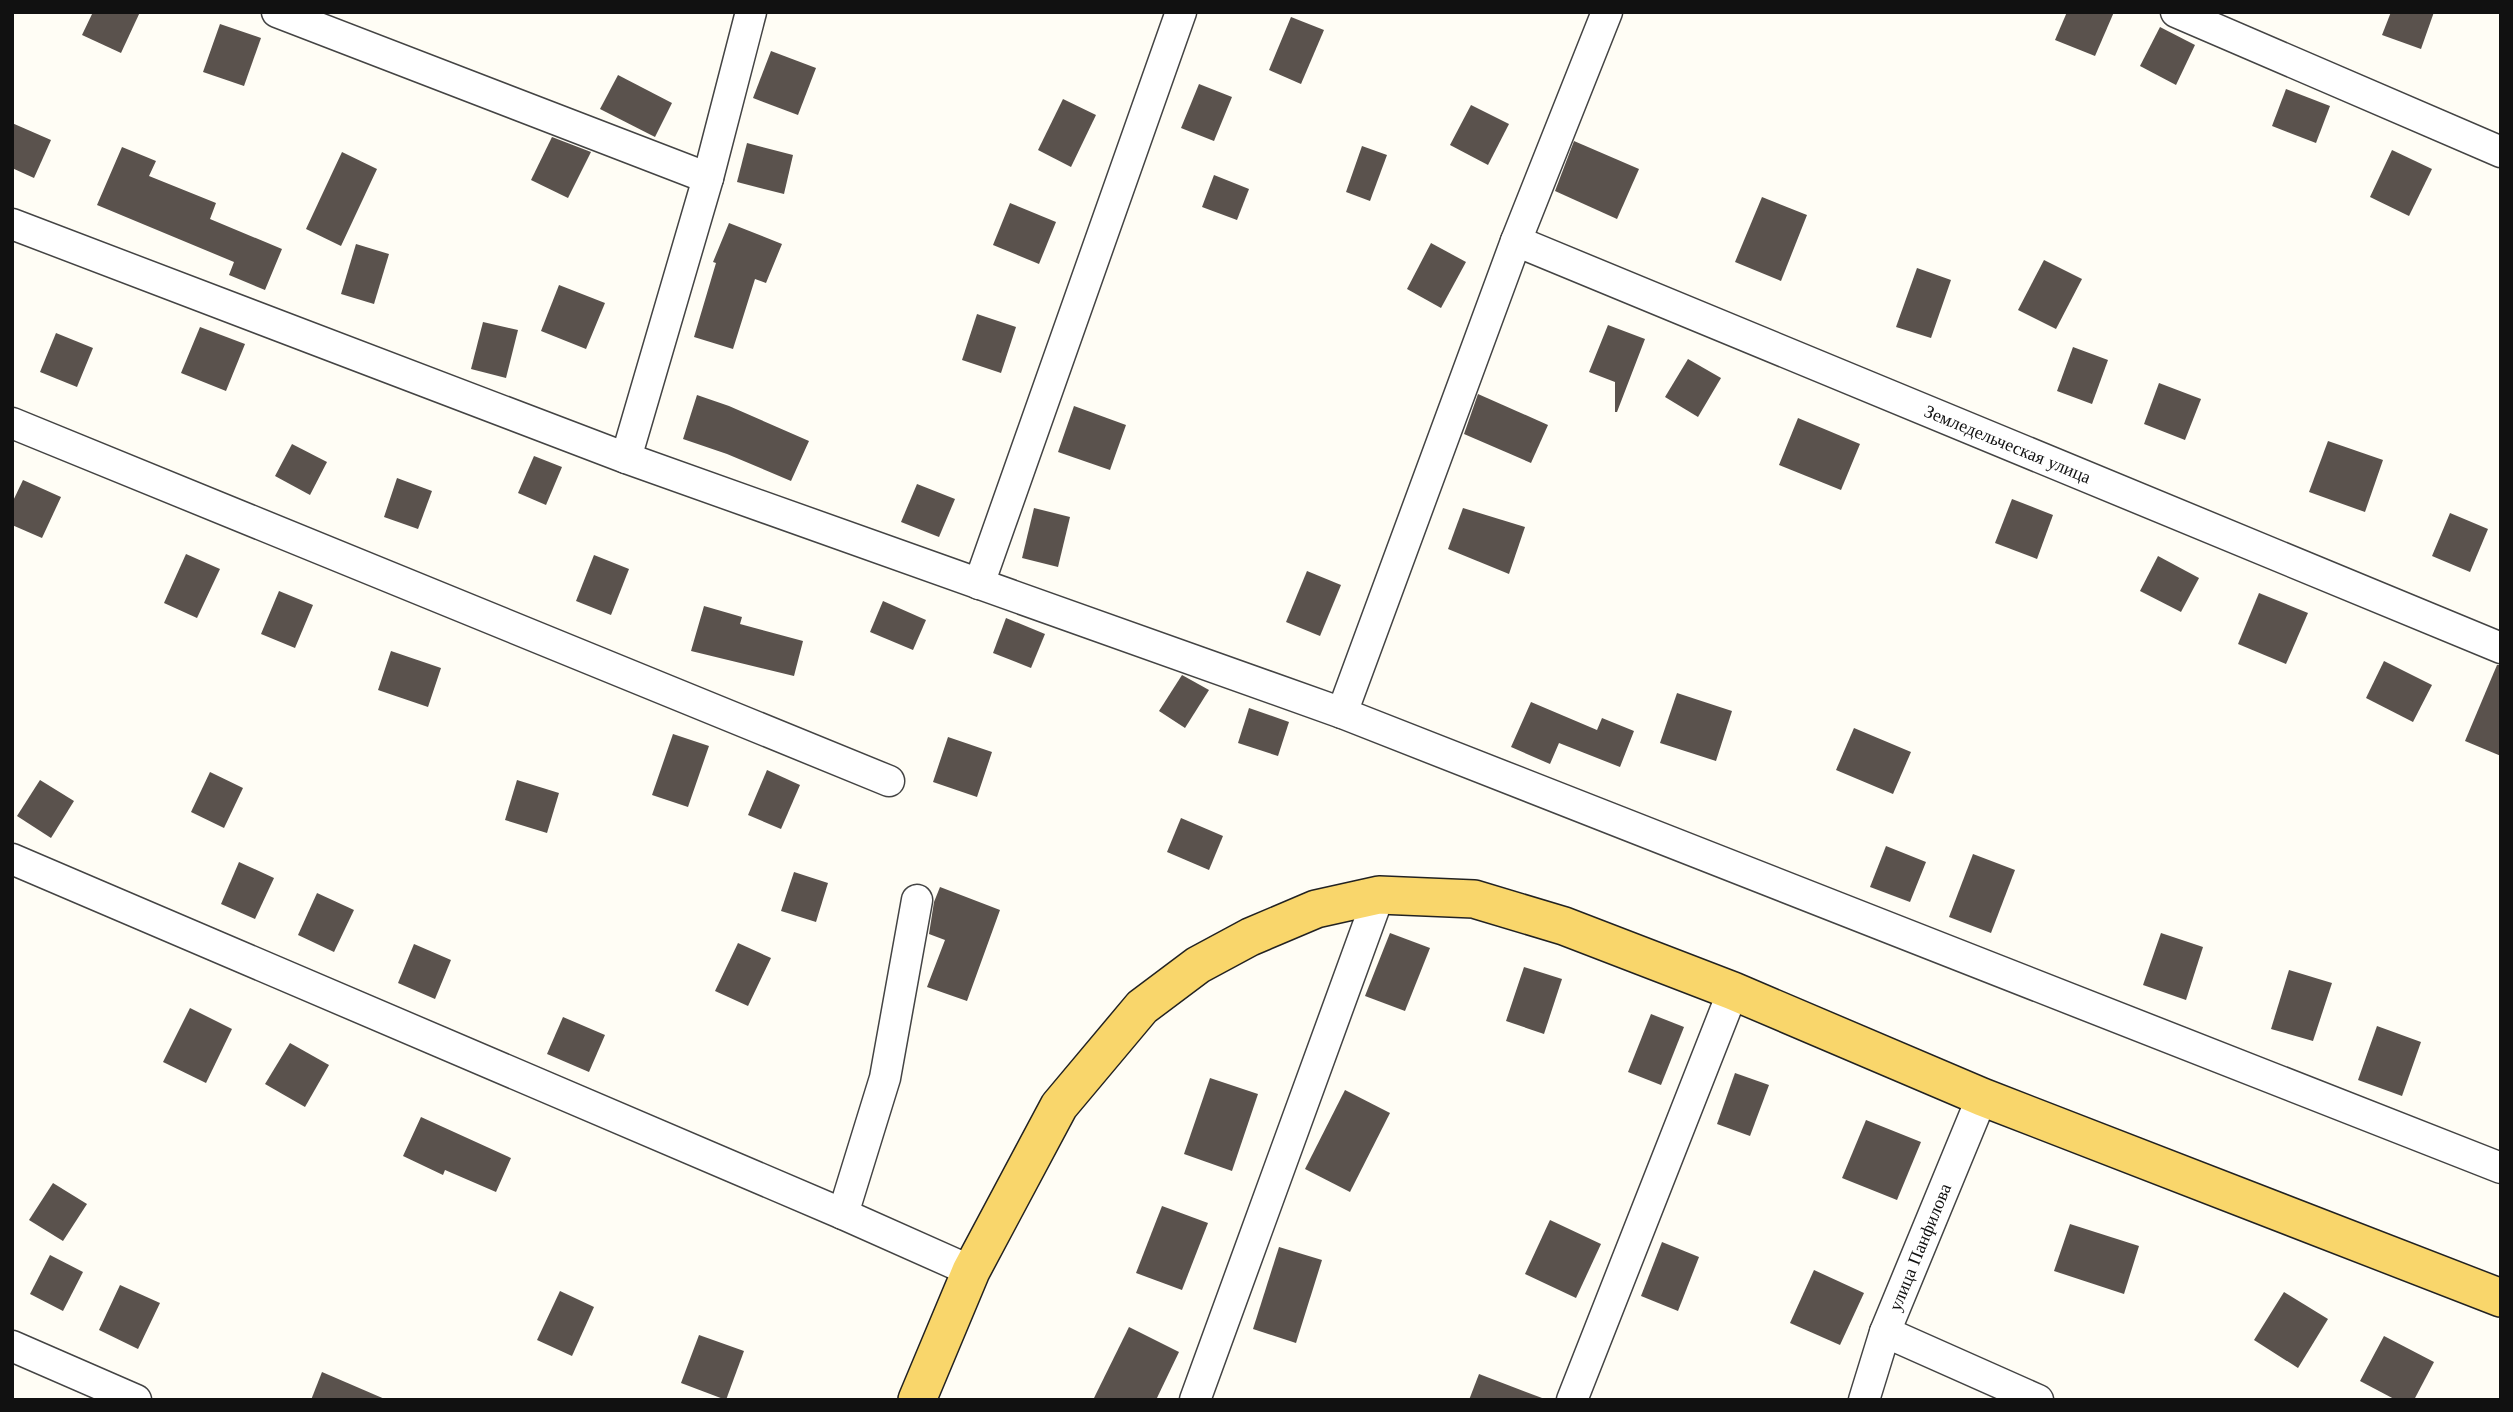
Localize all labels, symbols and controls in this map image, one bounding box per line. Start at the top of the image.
street label: Земледельческая улица [1921,400,2094,488]
street label: улица Панфилова [1884,1180,1956,1314]

